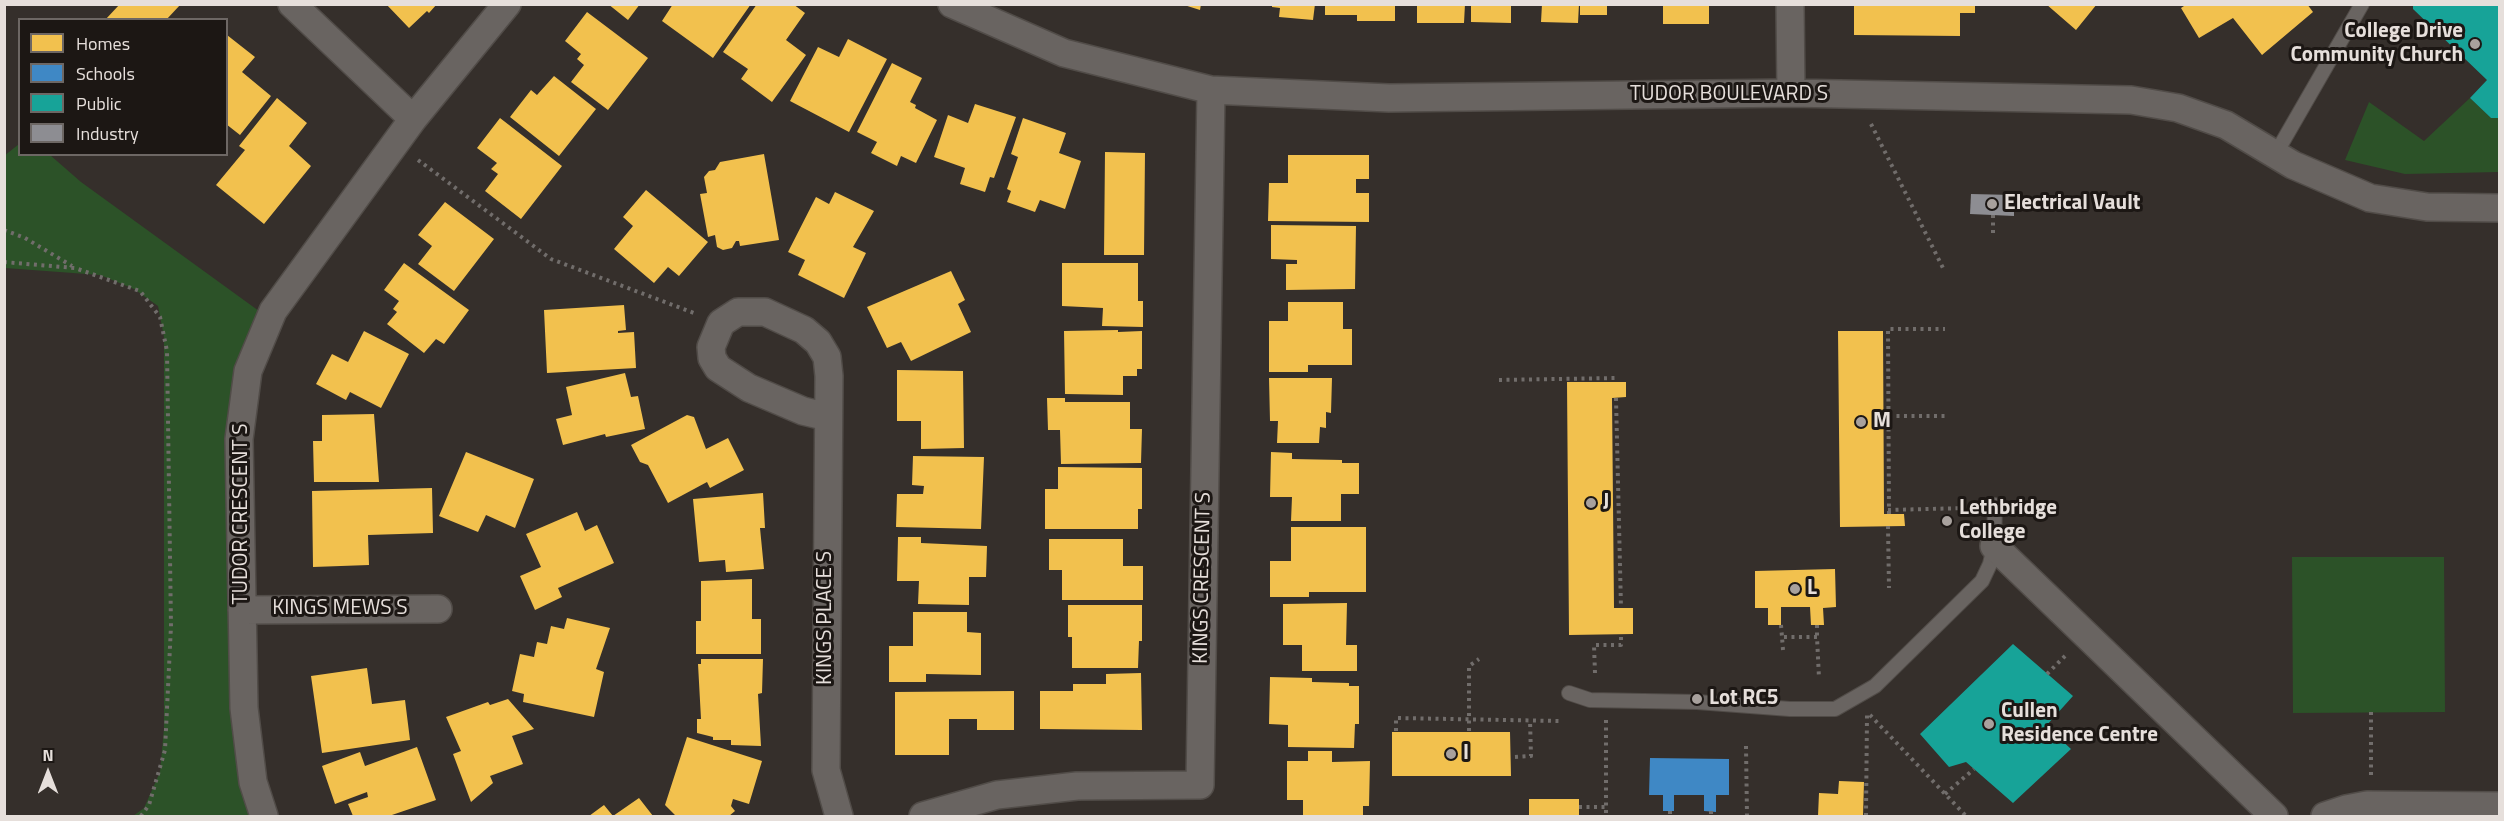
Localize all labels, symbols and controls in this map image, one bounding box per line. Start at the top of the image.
legend [18,18,228,156]
place label: College Drive Community Church [2291,19,2463,69]
text: Homes [76,30,130,57]
marker: College Drive Community Church [2468,37,2482,51]
text: Schools [76,60,135,87]
street label: TUDOR BOULEVARD S [1630,82,1828,108]
text: Public [76,90,122,117]
text: Industry [76,120,139,147]
place label: Electrical Vault [2004,191,2140,217]
marker: Electrical Vault [1985,197,1999,211]
place label: M [1873,409,1891,435]
marker: M [1854,415,1868,429]
street label: TUDOR CRESCENT S [229,423,255,605]
place label: J [1603,490,1609,516]
street label: KINGS CRESCENT S [1189,492,1217,664]
marker: J [1584,496,1598,510]
place label: Lethbridge College [1959,496,2057,546]
marker: Lethbridge College [1940,514,1954,528]
street label: KINGS PLACE S [813,551,839,685]
place label: L [1807,576,1817,602]
marker: L [1788,582,1802,596]
street label: KINGS MEWS S [272,596,408,622]
place label: Lot RC5 [1709,686,1779,712]
marker: Lot RC5 [1690,692,1704,706]
place label: Cullen Residence Centre [2001,699,2158,749]
marker: Cullen Residence Centre [1982,717,1996,731]
place label: I [1463,741,1469,767]
north arrow [18,743,78,803]
text: N [42,743,54,767]
marker: I [1444,747,1458,761]

